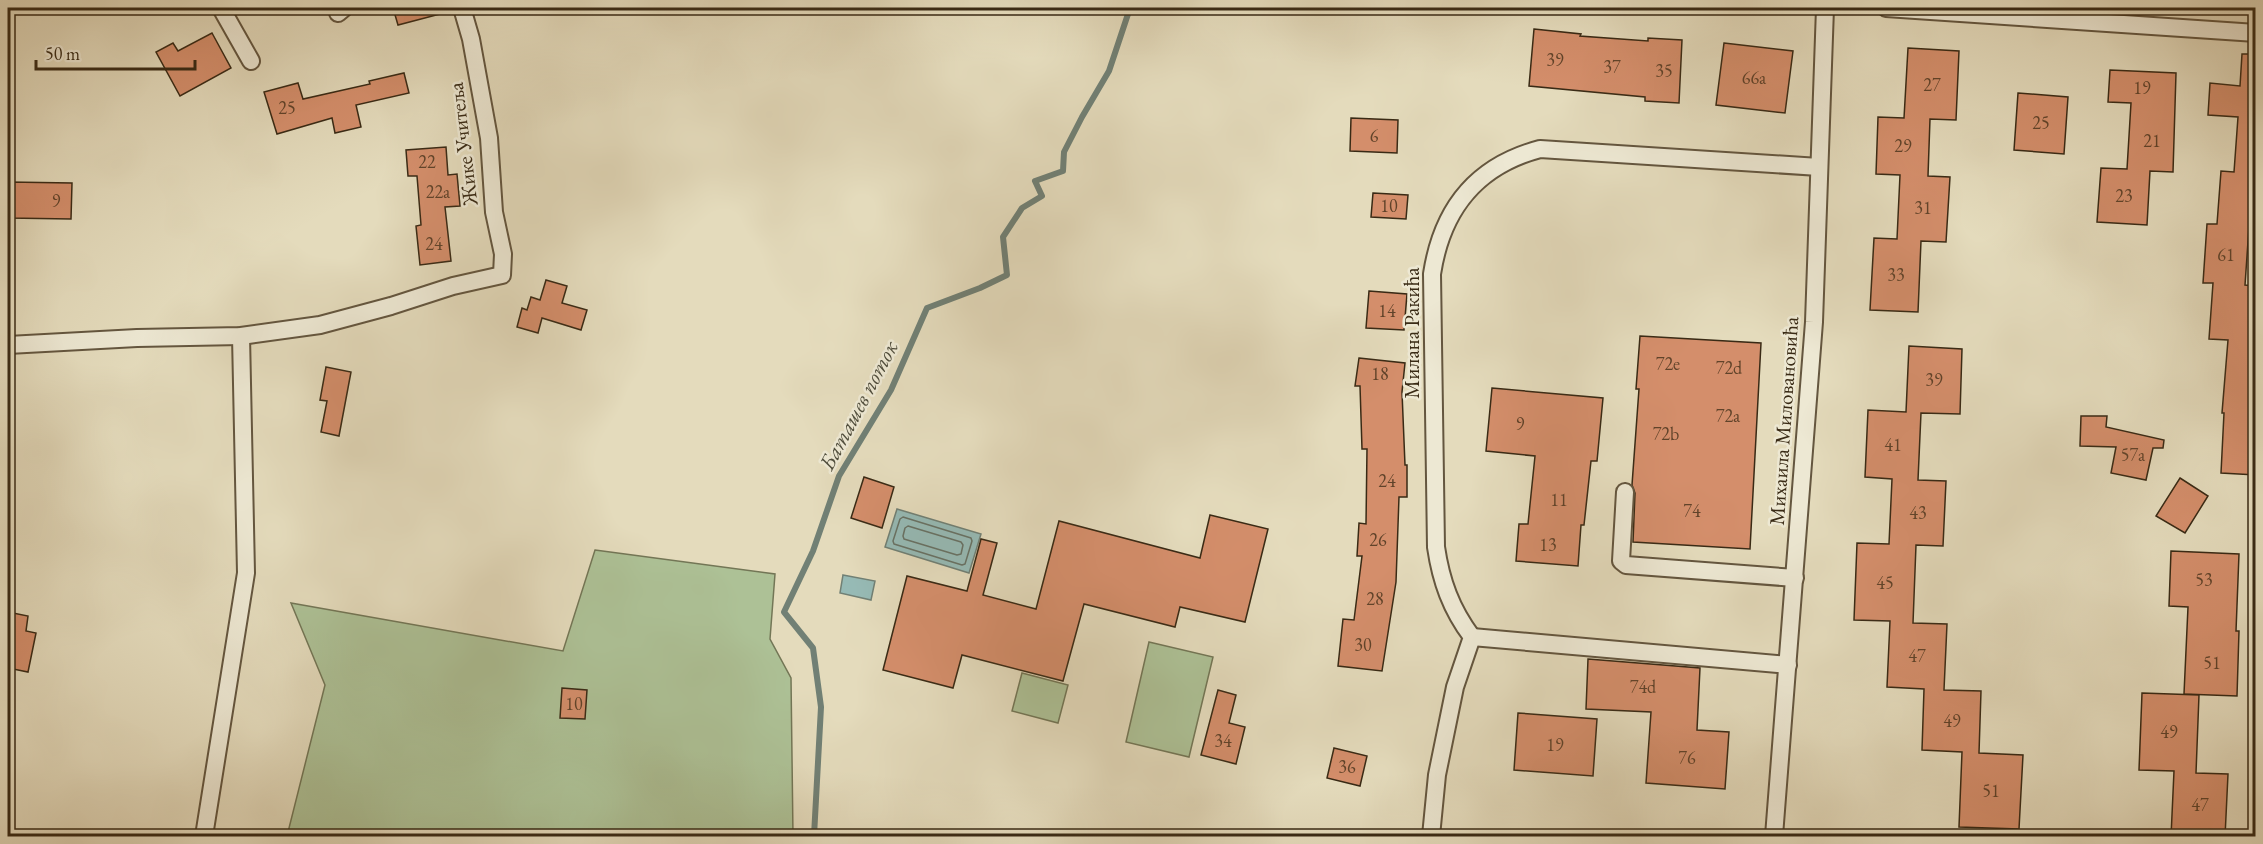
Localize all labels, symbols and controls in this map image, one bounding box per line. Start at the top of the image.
scale bar [36,33,195,71]
text: 50 m [45,42,80,65]
house number: 39 [1546,48,1564,71]
house number: 37 [1603,55,1621,78]
house number: 35 [1655,59,1673,82]
house number: 66a [1742,66,1767,89]
house number: 27 [1923,73,1941,96]
house number: 19 [2133,76,2151,99]
street label: Жике Учитеља [441,80,484,208]
house number: 25 [278,96,296,119]
house number: 25 [2032,111,2050,134]
house number: 6 [1370,124,1379,147]
house number: 21 [2143,129,2161,152]
house number: 29 [1894,134,1912,157]
house number: 22 [418,150,436,173]
house number: 22a [426,180,451,203]
house number: 23 [2115,184,2133,207]
house number: 9 [52,189,61,212]
house number: 10 [1380,194,1398,217]
house number: 31 [1914,196,1932,219]
house number: 24 [425,232,443,255]
house number: 61 [2217,243,2235,266]
house number: 33 [1887,263,1905,286]
street label: Милана Ракића [1398,267,1425,399]
house number: 14 [1378,299,1396,322]
street label: Михаила Миловановића [1763,315,1804,526]
water label: Баташев поток [812,335,905,476]
house number: 72e [1656,352,1680,375]
house number: 72d [1716,356,1743,379]
house number: 18 [1371,362,1389,385]
house number: 39 [1925,368,1943,391]
house number: 72a [1716,404,1741,427]
house number: 9 [1516,412,1525,435]
house number: 72b [1653,422,1679,445]
house number: 41 [1884,433,1902,456]
house number: 57a [2121,443,2146,466]
house number: 24 [1378,469,1396,492]
house number: 11 [1550,488,1568,511]
house number: 74 [1683,499,1701,522]
house number: 43 [1909,501,1927,524]
house number: 26 [1369,528,1387,551]
house number: 13 [1539,533,1557,556]
house number: 53 [2195,568,2213,591]
house number: 45 [1876,571,1894,594]
house number: 28 [1366,587,1384,610]
house number: 30 [1354,633,1372,656]
house number: 47 [1908,644,1926,667]
house number: 51 [2203,651,2221,674]
house number: 74d [1630,675,1657,698]
house number: 10 [565,692,583,715]
house number: 49 [1943,709,1961,732]
house number: 49 [2160,720,2178,743]
house number: 34 [1214,729,1232,752]
house number: 19 [1546,733,1564,756]
house number: 76 [1678,746,1696,769]
house number: 36 [1338,755,1356,778]
house number: 51 [1982,779,2000,802]
house number: 47 [2191,793,2209,816]

